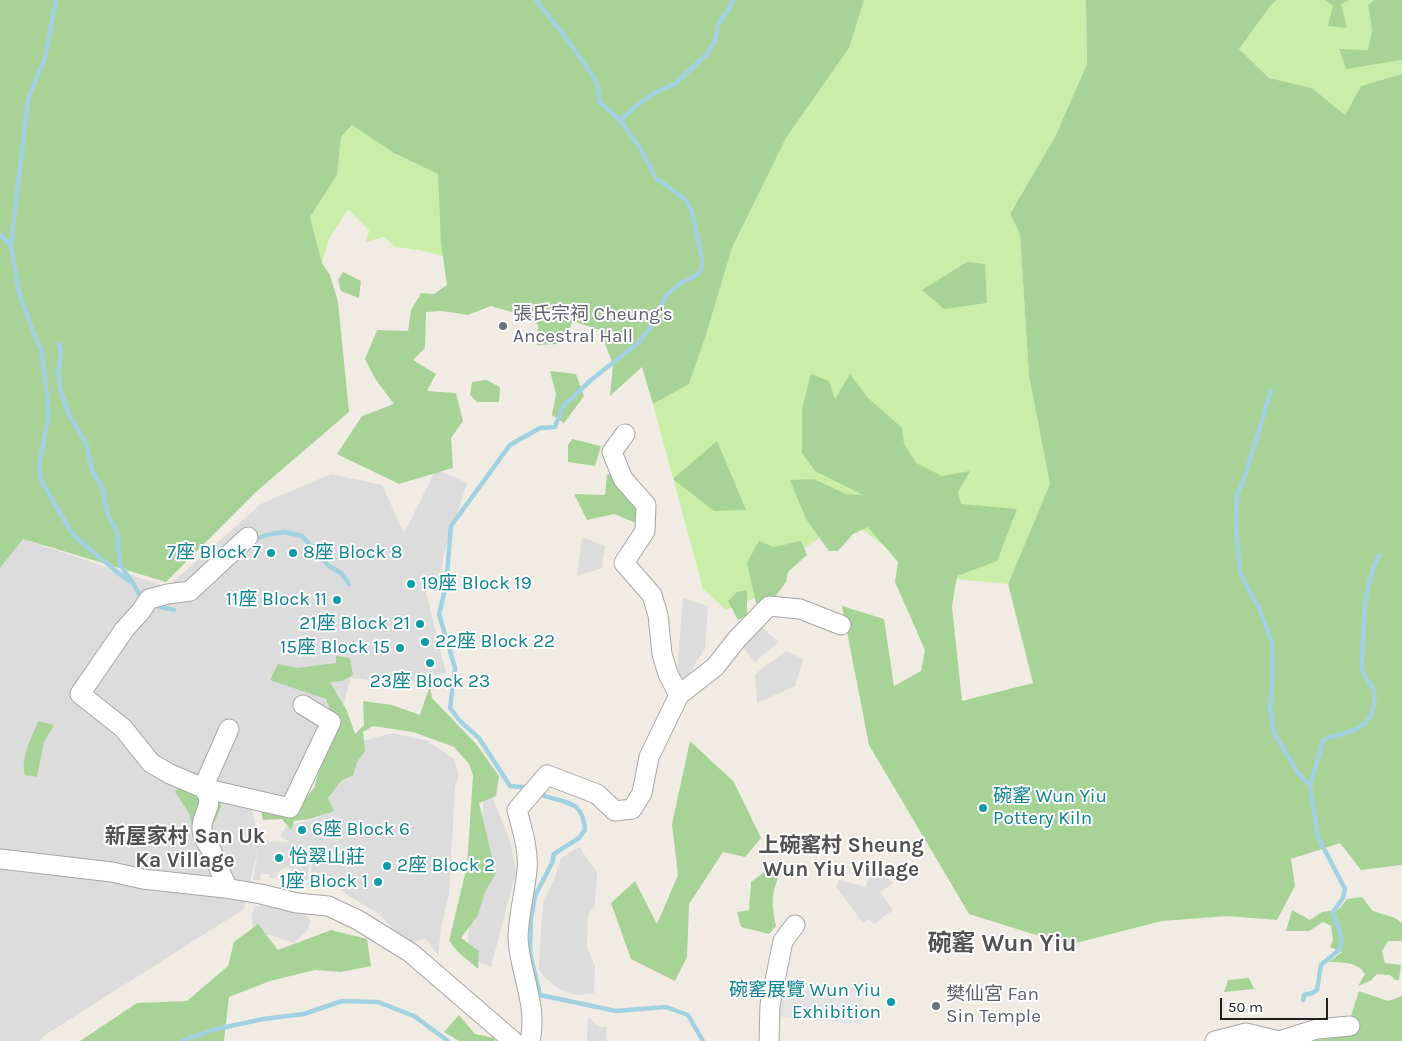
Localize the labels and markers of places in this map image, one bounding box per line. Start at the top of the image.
place label: 張氏宗祠 Cheung's Ancestral Hall [513,304,673,348]
marker: 張氏宗祠 Cheung's Ancestral Hall [497,320,509,332]
place label: 7座 Block 7 [167,542,261,564]
place label: 8座 Block 8 [303,542,402,564]
marker: 7座 Block 7 [265,547,277,559]
marker: 8座 Block 8 [287,547,299,559]
place label: 19座 Block 19 [421,573,532,595]
marker: 19座 Block 19 [405,578,417,590]
place label: 11座 Block 11 [226,589,327,611]
marker: 11座 Block 11 [331,594,343,606]
place label: 21座 Block 21 [299,613,410,635]
marker: 21座 Block 21 [414,618,426,630]
place label: 22座 Block 22 [435,631,555,653]
marker: 22座 Block 22 [419,636,431,648]
place label: 15座 Block 15 [280,637,390,659]
marker: 15座 Block 15 [394,642,406,654]
marker: 23座 Block 23 [424,657,436,669]
place label: 23座 Block 23 [370,671,490,693]
place label: 碗窰 Wun Yiu Pottery Kiln [993,786,1107,830]
marker: 碗窰 Wun Yiu Pottery Kiln [977,802,989,814]
place label: 6座 Block 6 [312,819,410,841]
marker: 6座 Block 6 [296,824,308,836]
place label: 怡翠山莊 [289,847,365,869]
marker: 怡翠山莊 [273,852,285,864]
place label: 2座 Block 2 [397,855,495,877]
marker: 2座 Block 2 [381,860,393,872]
place label: 1座 Block 1 [279,871,368,893]
marker: 1座 Block 1 [372,876,384,888]
place label: 碗窰展覽 Wun Yiu Exhibition [729,980,881,1024]
place label: 樊仙宮 Fan Sin Temple [946,984,1041,1028]
marker: 碗窰展覽 Wun Yiu Exhibition [885,996,897,1008]
marker: 樊仙宮 Fan Sin Temple [930,1000,942,1012]

